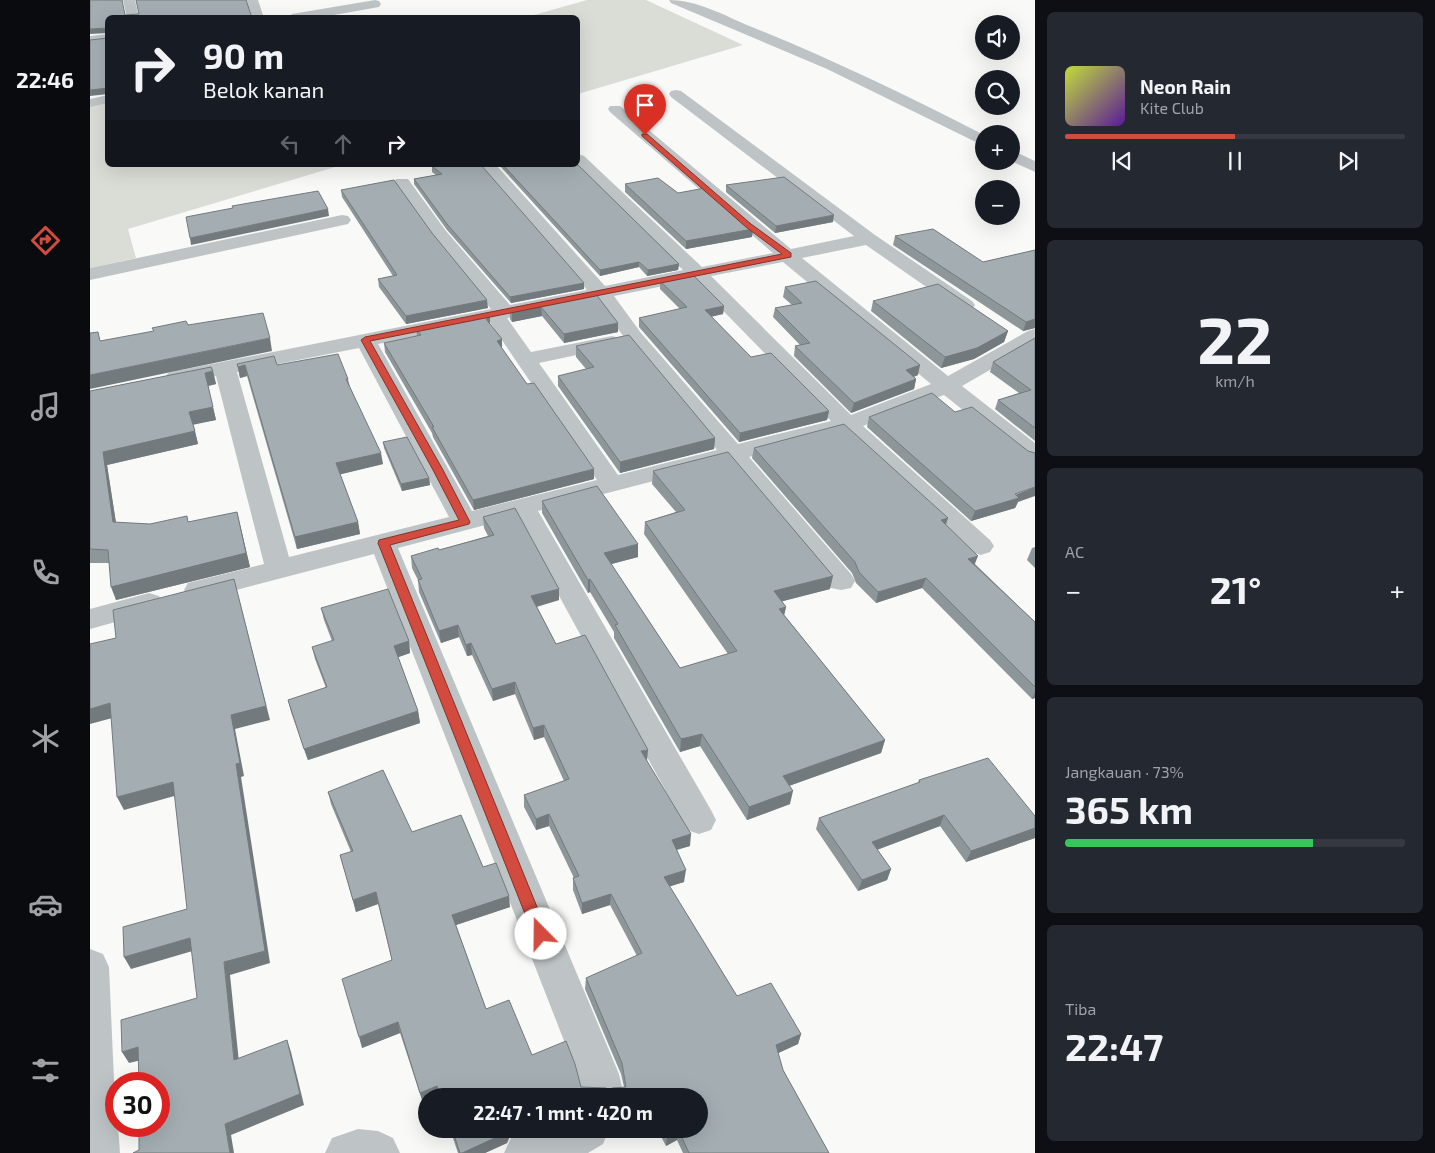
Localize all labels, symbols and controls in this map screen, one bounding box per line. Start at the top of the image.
map controls [975,15,1020,225]
button: sound [975,15,1020,60]
text: 90 m [203,34,284,76]
icon: right [120,35,185,100]
text: 22:46 [16,66,74,92]
button: search [975,70,1020,115]
text: Neon Rain [1140,75,1231,98]
text: Belok kanan [203,76,324,102]
pin [624,84,666,135]
icon: arrive [631,91,659,119]
text: Kite Club [1140,98,1204,117]
button: + [975,125,1020,170]
icon: left [276,130,304,158]
icon: ahead [329,130,357,158]
icon: right [382,130,410,158]
icon: previous [1108,147,1136,175]
icon: pause [1221,147,1249,175]
icon: next [1334,147,1362,175]
button: − [975,180,1020,225]
icon: directions [28,223,63,258]
text: 22 [1197,299,1273,377]
text: km/h [1215,371,1255,390]
icon: music [28,389,63,424]
text: AC [1065,542,1084,561]
icon: phone [28,555,63,590]
text: 21° [1210,566,1261,612]
text: − [1065,573,1081,607]
text: + [1390,573,1405,607]
icon: climate [28,721,63,756]
text: Jangkauan · 73% [1065,762,1184,781]
text: 365 km [1065,786,1193,832]
icon: car [28,887,63,922]
position arrow [514,907,566,959]
text: Tiba [1065,999,1096,1018]
text: 22:47 [1065,1023,1163,1069]
icon: filters [28,1053,63,1088]
speed limit sign: 30 [105,1072,170,1137]
text: 22:47 · 1 mnt · 420 m [473,1101,653,1124]

